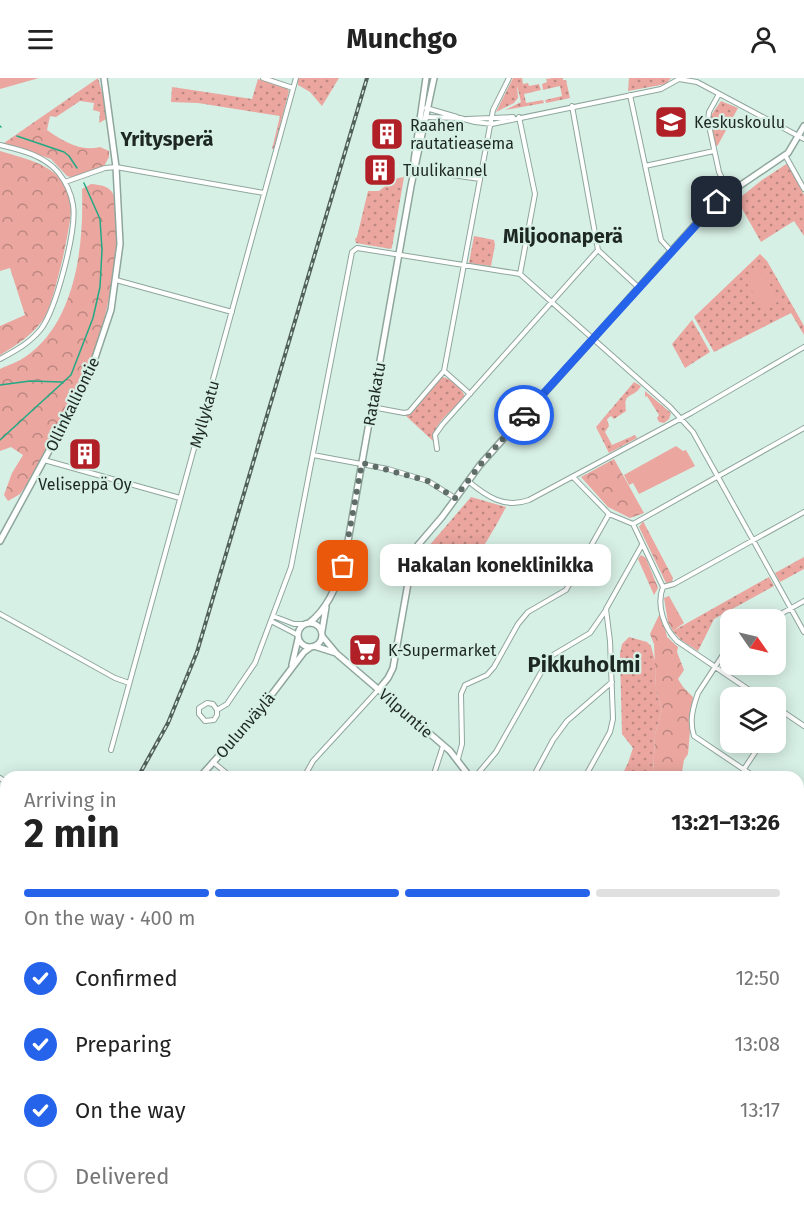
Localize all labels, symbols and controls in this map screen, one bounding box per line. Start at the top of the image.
icon: menu [24,23,57,56]
text: Munchgo [347,23,457,55]
icon: person [747,23,780,56]
school or university icon: Keskuskoulu [653,104,689,140]
place label: Keskuskoulu [694,113,785,132]
building icon: Raahen rautatieasema [369,116,405,152]
place label: Raahen rautatieasema [410,116,514,153]
district label: Yritysperä [119,127,214,151]
building icon: Tuulikannel [362,152,398,188]
place label: Tuulikannel [403,161,488,180]
pin [691,176,742,227]
icon: home [700,185,733,218]
district label: Miljoonaperä [503,224,623,248]
street label: Ollinkalliontie [41,354,103,454]
street label: Ratakatu [360,361,389,427]
street label: Myllykatu [186,378,223,450]
courier [494,385,554,445]
icon: car [508,399,541,432]
building icon: Veliseppä Oy [67,436,103,472]
place label: Veliseppä Oy [38,475,132,494]
pin [317,540,368,591]
callout: Hakalan koneklinikka [379,545,610,587]
icon: bag [326,549,359,582]
text: Hakalan koneklinikka [397,553,594,577]
north arrow [720,609,786,675]
map controls [720,609,786,753]
supermarket icon: K-Supermarket [347,632,383,668]
place label: K-Supermarket [388,641,496,660]
district label: Pikkuholmi [528,651,640,678]
street label: Vilpuntie [375,685,437,742]
button: layers [720,687,786,753]
street label: Oulunväylä [212,689,279,762]
text: Arriving in [24,788,117,812]
text: 13:21–13:26 [671,809,780,836]
text: 2 min [24,811,120,857]
text: On the way · 400 m [24,906,195,930]
icon: check [24,962,57,995]
text: Confirmed [75,965,178,992]
text: 12:50 [735,966,780,990]
icon: check [24,1028,57,1061]
text: Preparing [75,1031,171,1058]
text: 13:08 [734,1032,780,1056]
icon: check [24,1094,57,1127]
text: On the way [75,1097,186,1124]
text: 13:17 [740,1098,780,1122]
text: Delivered [75,1163,170,1190]

